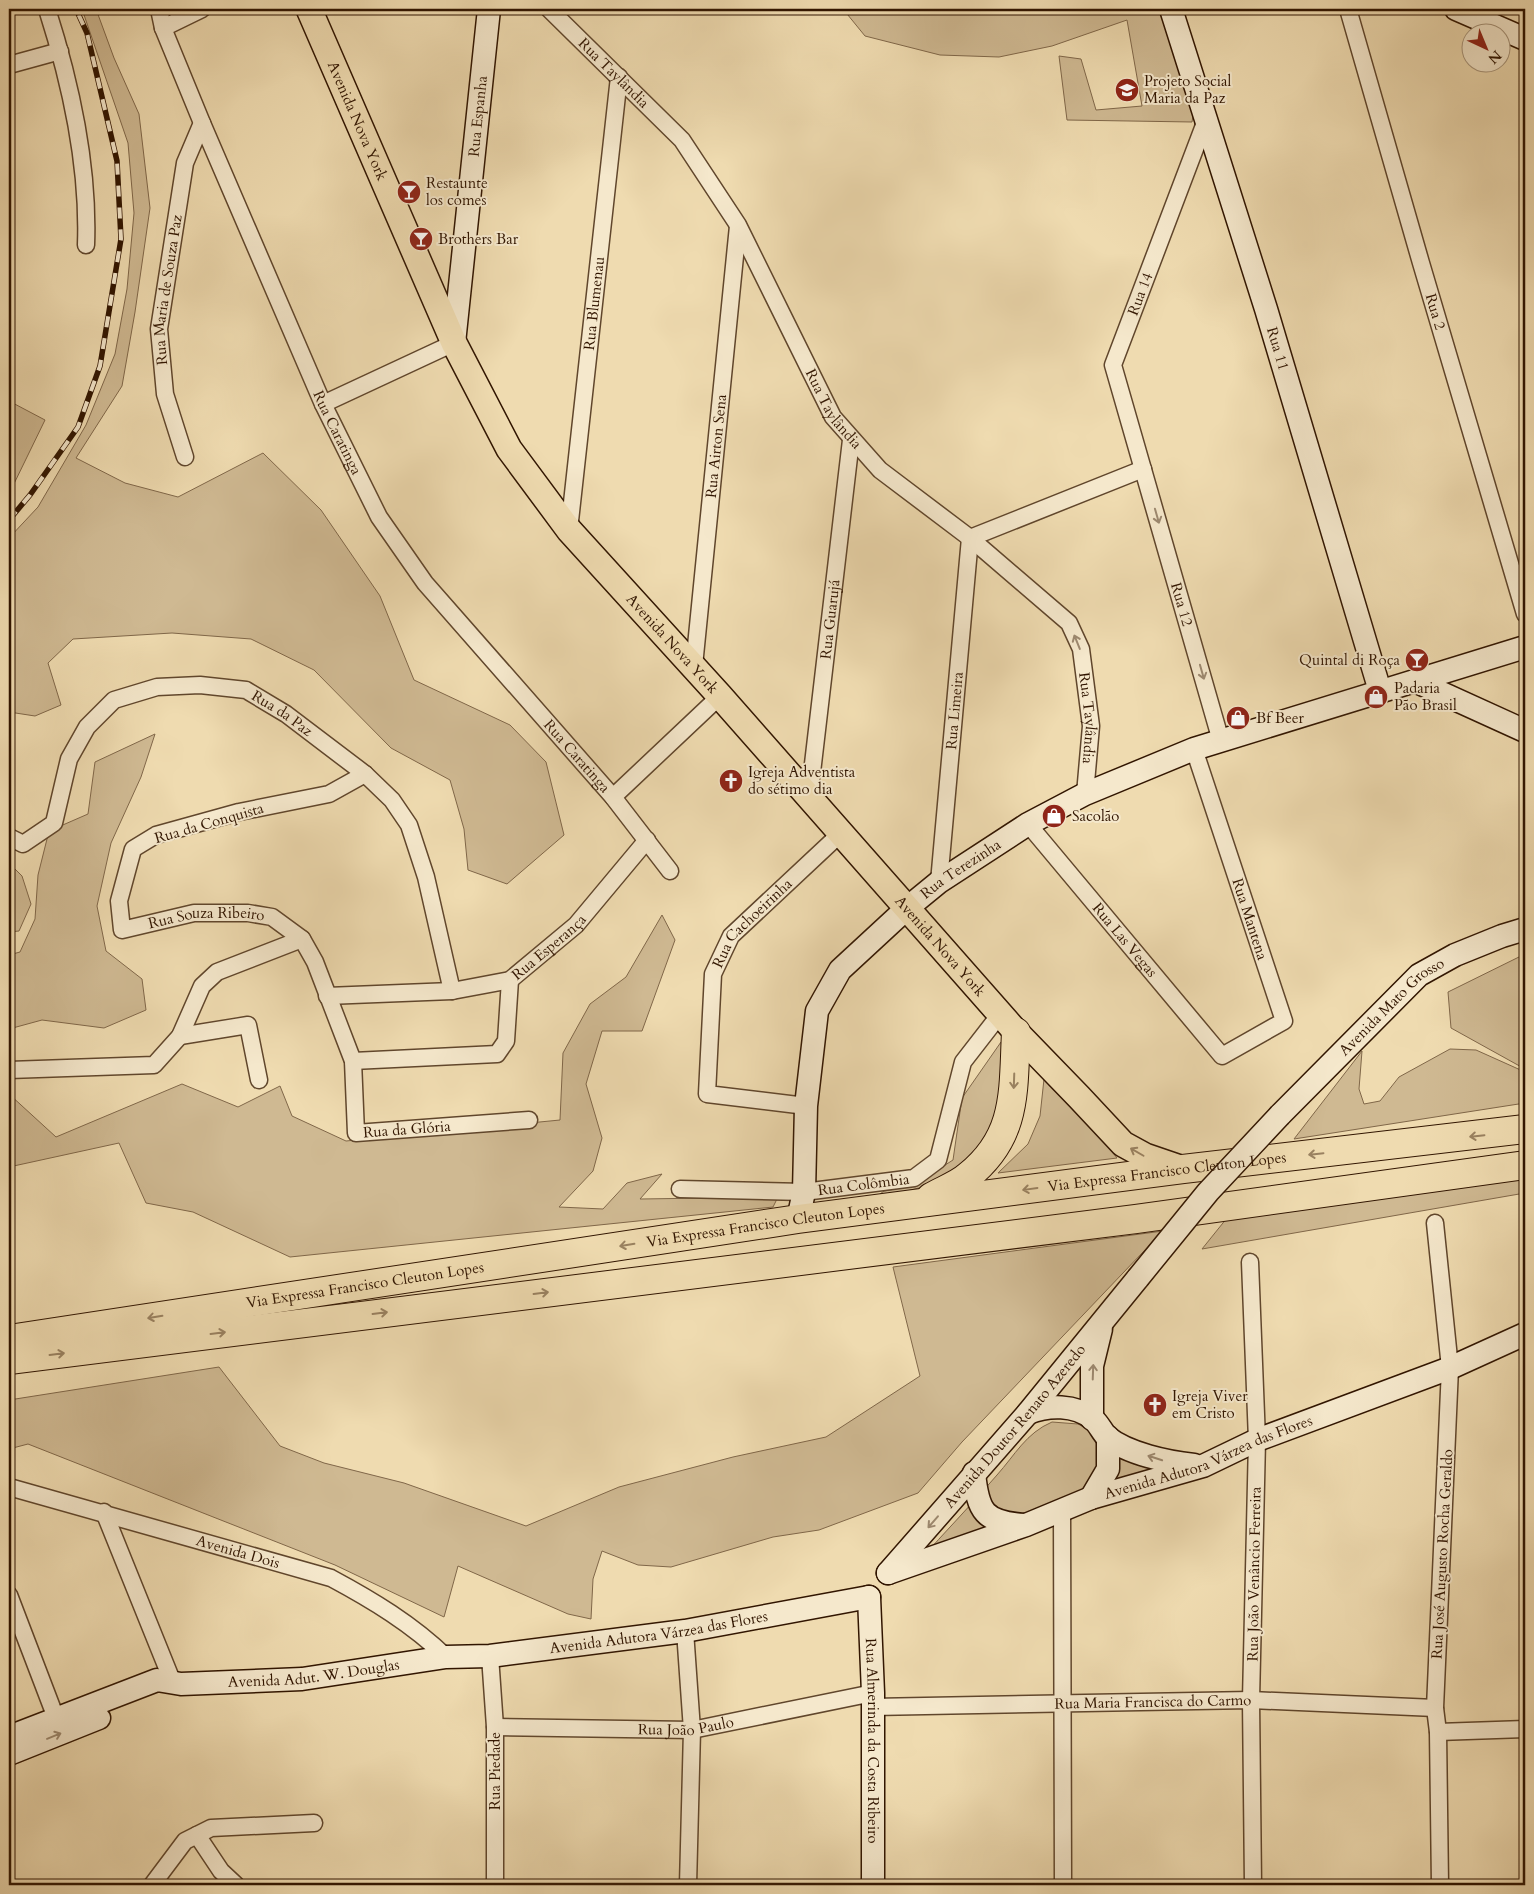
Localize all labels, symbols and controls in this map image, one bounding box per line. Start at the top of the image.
north arrow [1462,22,1512,72]
street label: Rua Taylândia [574,33,654,113]
text: N [1484,46,1506,68]
street label: Avenida Nova York [323,58,392,184]
place label: Projeto Social Maria da Paz [1144,71,1232,108]
street label: Rua Espanha [464,74,492,158]
school or university icon: Projeto Social Maria da Paz [1114,77,1140,103]
place label: Restaunte los comes [426,173,488,210]
bar icon: Restaunte los comes [396,179,422,205]
street label: Rua Maria de Souza Paz [148,213,187,366]
bar icon: Brothers Bar [408,226,434,252]
place label: Brothers Bar [438,229,519,249]
street label: Rua Blumenau [579,255,609,351]
street label: Rua 14 [1123,269,1157,318]
street label: Rua 2 [1421,291,1450,332]
street label: Rua 11 [1262,324,1294,373]
street label: Rua Taylândia [801,365,867,453]
street label: Rua Caratinga [308,387,367,479]
street label: Rua Airton Sena [701,393,731,499]
one-way arrow [1152,508,1162,524]
street label: Rua Guarujá [815,578,845,660]
street label: Rua 12 [1166,580,1198,629]
street label: Avenida Nova York [622,590,723,698]
one-way arrow [1072,635,1082,650]
bar icon: Quintal di Roça [1404,647,1430,673]
place label: Quintal di Roça [1299,650,1401,670]
one-way arrow [1197,664,1207,680]
street label: Rua Limeira [941,670,968,751]
street label: Rua Taylândia [1074,671,1101,765]
place label: Padaria Pão Brasil [1394,678,1457,715]
shop icon: Padaria Pão Brasil [1363,684,1389,710]
street label: Rua da Paz [248,686,317,741]
shop icon: Bf Beer [1225,705,1251,731]
place label: Bf Beer [1256,708,1305,728]
street label: Rua Caratinga [539,715,615,797]
place label: Igreja Adventista do sétimo dia [748,762,856,799]
church icon: Igreja Adventista do sétimo dia [718,768,744,794]
street label: Rua da Conquista [152,798,266,848]
shop icon: Sacolão [1041,803,1067,829]
place label: Sacolão [1072,806,1119,826]
street label: Rua Terezinha [916,834,1005,903]
street label: Rua Cachoeirinha [707,874,797,971]
street label: Rua Mantena [1227,876,1273,963]
street label: Avenida Nova York [890,891,990,1001]
street label: Rua Las Vegas [1088,898,1162,981]
street label: Rua Souza Ribeiro [146,903,266,933]
street label: Rua Esperança [507,910,591,985]
street label: Avenida Mato Grosso [1334,953,1448,1060]
one-way arrow [1009,1072,1019,1089]
street label: Rua da Glória [362,1116,452,1142]
one-way arrow [1469,1131,1485,1141]
one-way arrow [1131,1146,1145,1156]
street label: Via Expressa Francisco Cleuton Lopes [1046,1147,1287,1196]
one-way arrow [1308,1149,1324,1159]
street label: Rua Colômbia [817,1169,911,1200]
one-way arrow [1023,1185,1039,1195]
street label: Via Expressa Francisco Cleuton Lopes [645,1198,886,1252]
one-way arrow [619,1240,635,1250]
street label: Via Expressa Francisco Cleuton Lopes [245,1257,485,1313]
one-way arrow [533,1288,549,1298]
one-way arrow [371,1308,387,1318]
one-way arrow [147,1312,163,1322]
one-way arrow [210,1328,226,1338]
street label: Avenida Doutor Renato Azeredo [939,1340,1090,1512]
one-way arrow [49,1348,65,1358]
one-way arrow [1088,1364,1097,1380]
place label: Igreja Viver em Cristo [1172,1386,1248,1423]
church icon: Igreja Viver em Cristo [1142,1392,1168,1418]
street label: Avenida Adutora Várzea das Flores [1102,1410,1315,1504]
street label: Rua José Augusto Rocha Geraldo [1427,1448,1457,1660]
one-way arrow [1147,1453,1163,1462]
street label: Rua João Venâncio Ferreira [1242,1486,1266,1662]
one-way arrow [927,1515,938,1528]
street label: Avenida Dois [194,1530,282,1573]
street label: Avenida Adutora Várzea das Flores [548,1606,769,1658]
street label: Rua Almerinda da Costa Ribeiro [861,1638,883,1844]
street label: Avenida Adut. W. Douglas [227,1654,401,1692]
street label: Rua Maria Francisca do Carmo [1054,1690,1252,1714]
street label: Rua João Paulo [638,1712,735,1740]
one-way arrow [46,1731,61,1740]
street label: Rua Piedade [485,1732,505,1810]

